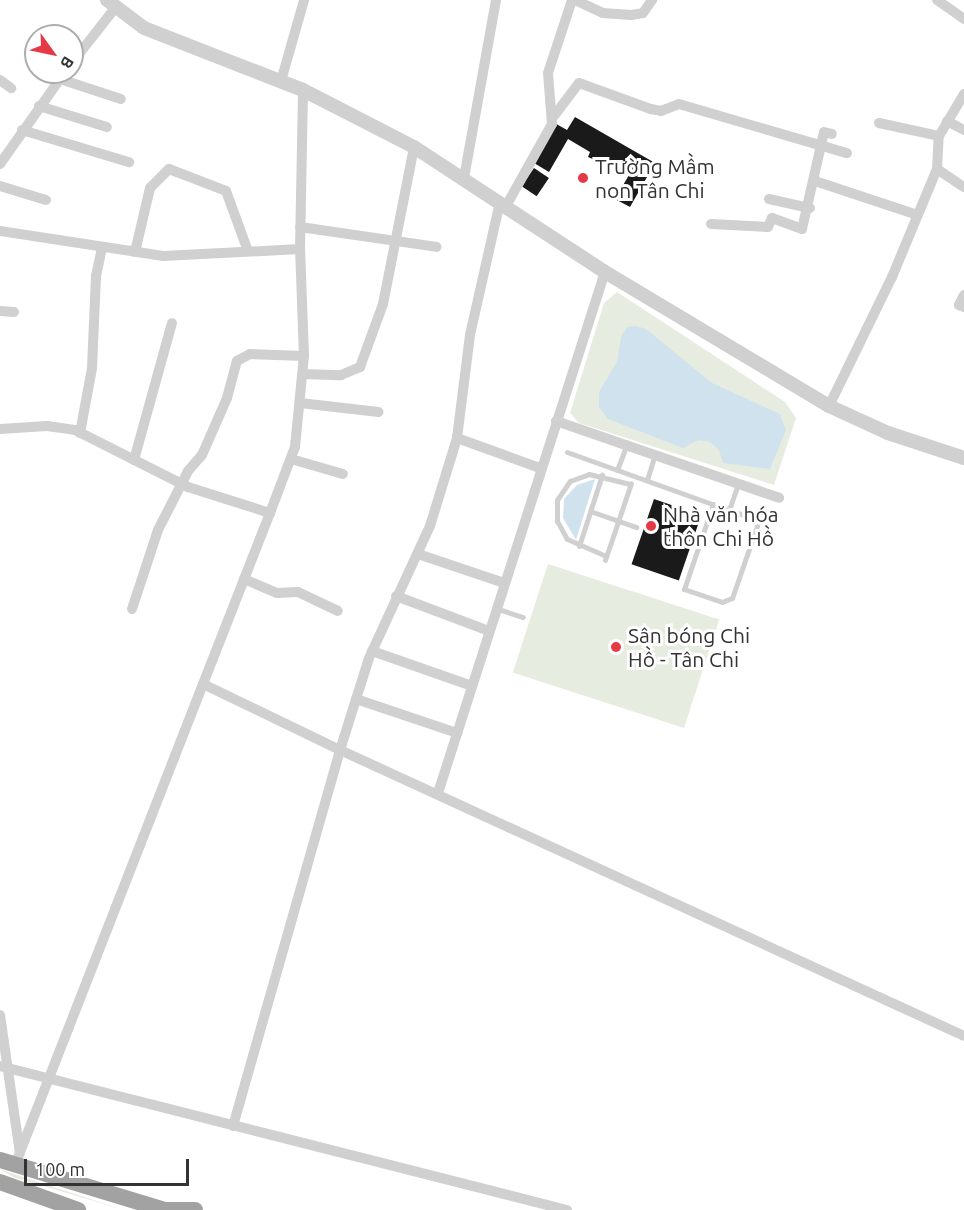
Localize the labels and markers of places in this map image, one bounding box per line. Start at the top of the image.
place label: Trường Mầm non Tân Chi [595,153,715,203]
marker: Trường Mầm non Tân Chi [576,171,590,185]
place label: Nhà văn hóa thôn Chi Hồ [663,501,778,551]
marker: Nhà văn hóa thôn Chi Hồ [644,519,658,533]
place label: Sân bóng Chi Hồ - Tân Chi [628,622,750,672]
marker: Sân bóng Chi Hồ - Tân Chi [609,640,623,654]

